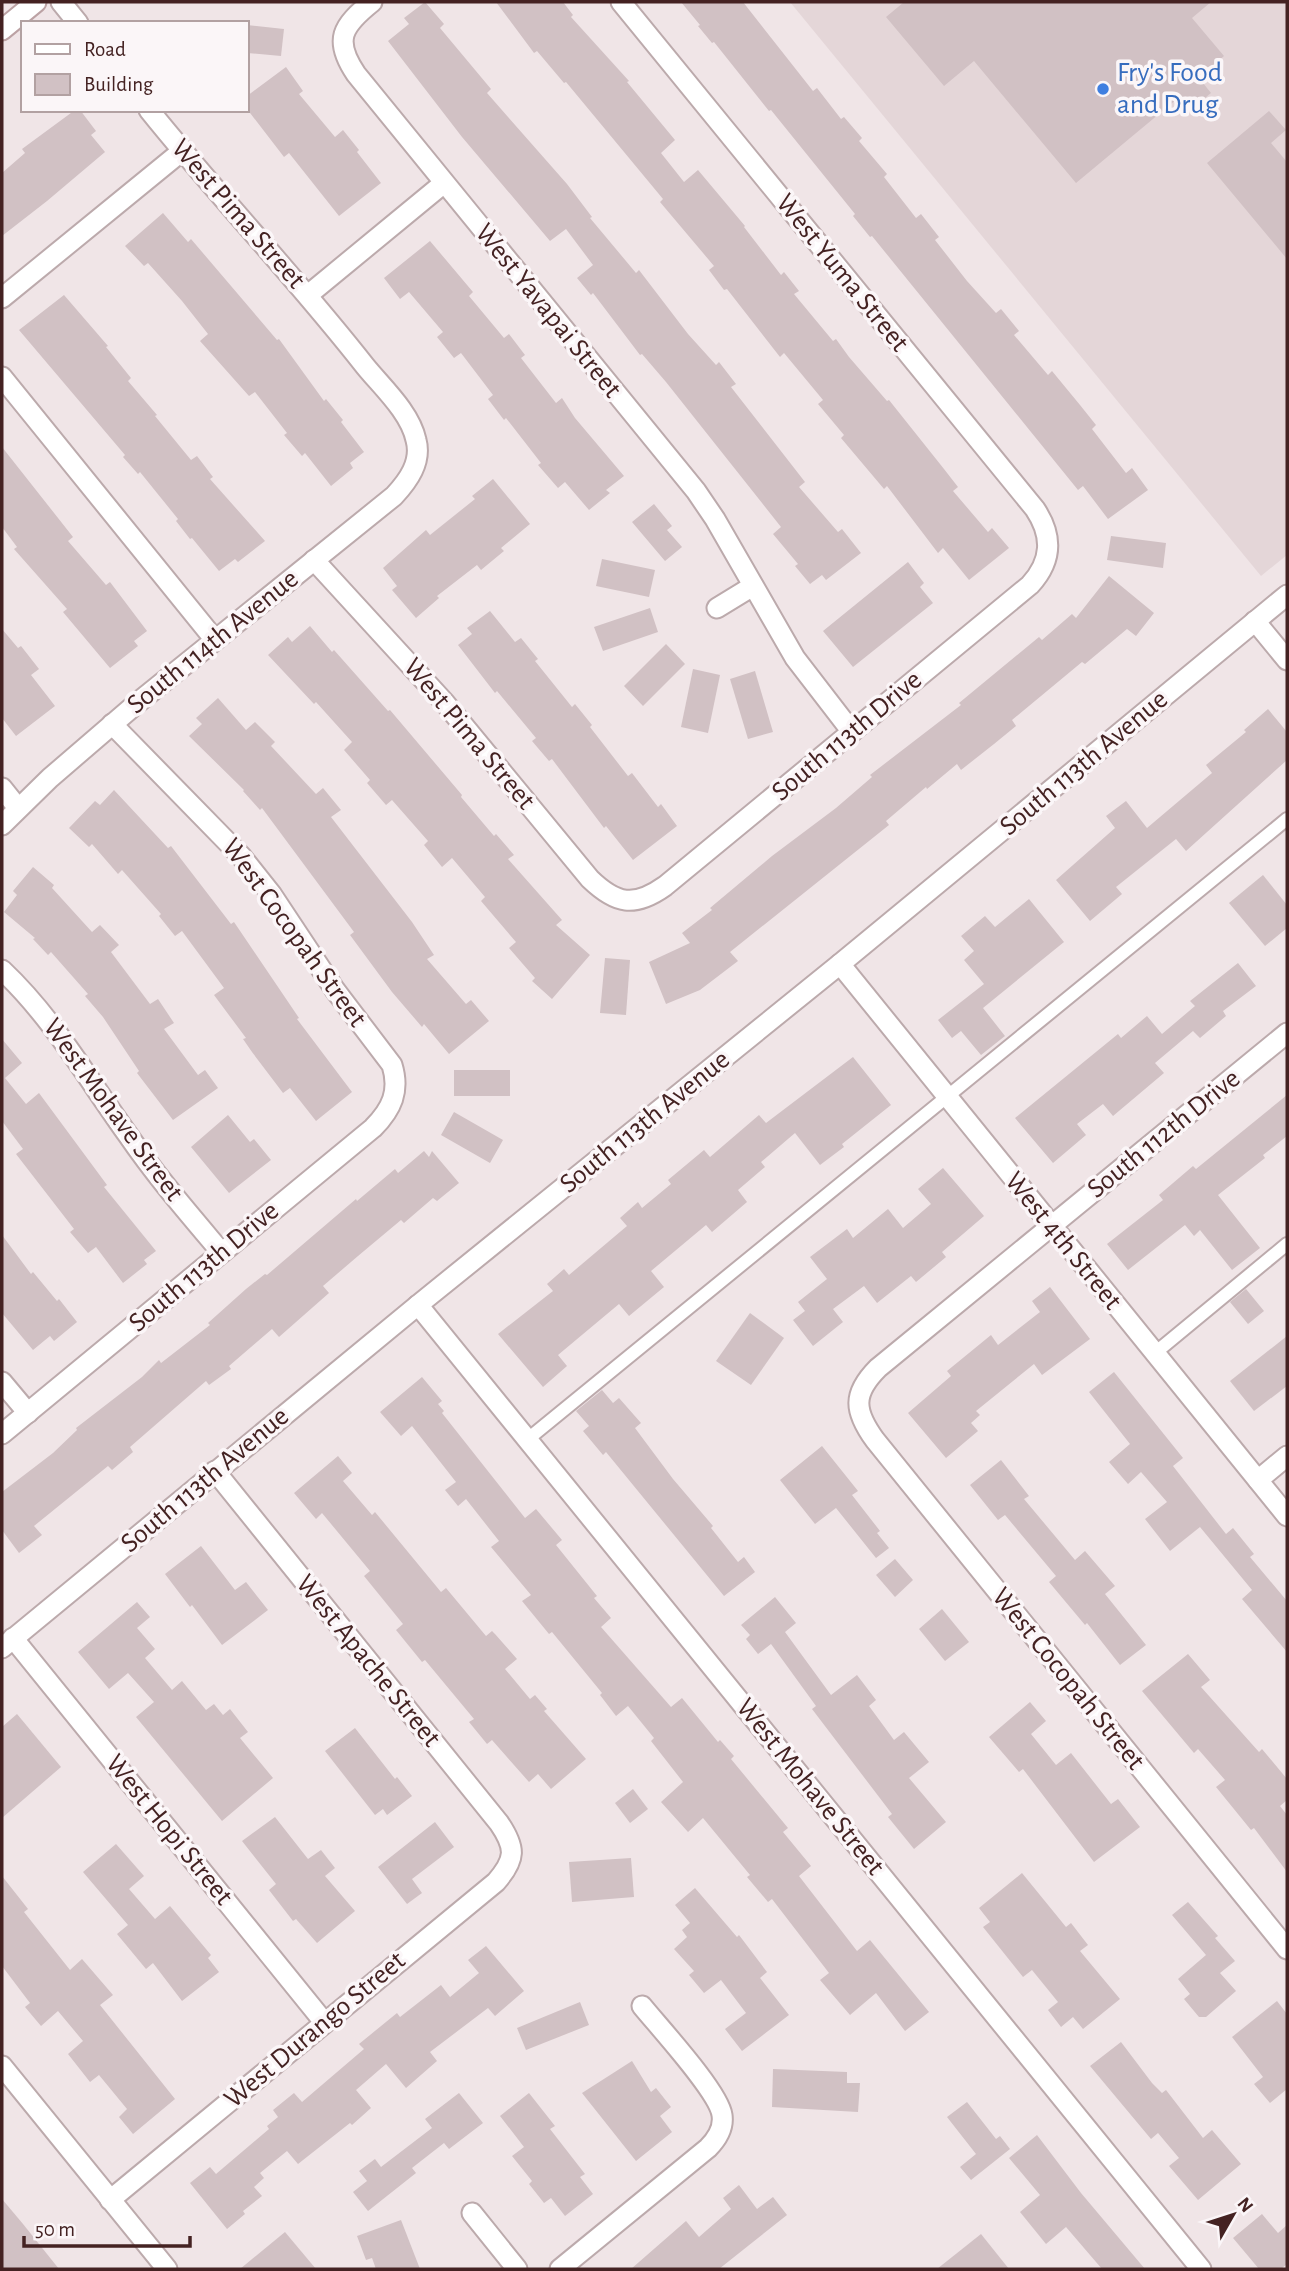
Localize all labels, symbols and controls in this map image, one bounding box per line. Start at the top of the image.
legend [21,21,248,112]
text: Road [84,39,126,60]
place label: Fry's Food and Drug [1117,59,1222,119]
text: Building [84,74,154,95]
marker: Fry's Food and Drug [1095,81,1111,97]
street label: West Pima Street [166,134,310,294]
street label: West Yuma Street [770,189,914,357]
street label: West Yavapai Street [469,219,627,403]
street label: South 114th Avenue [122,565,304,719]
street label: West Pima Street [398,653,540,815]
street label: South 113th Drive [767,666,927,806]
street label: South 113th Avenue [995,685,1173,841]
street label: West Cocopah Street [217,834,372,1032]
street label: West Mohave Street [38,1014,188,1206]
street label: South 113th Avenue [555,1045,735,1199]
street label: South 112th Drive [1082,1064,1246,1204]
street label: West 4th Street [999,1167,1127,1315]
street label: South 113th Drive [124,1197,284,1337]
street label: South 113th Avenue [116,1402,294,1558]
street label: West Apache Street [290,1570,446,1752]
street label: West Cocopah Street [986,1583,1150,1775]
street label: West Mohave Street [731,1694,889,1881]
street label: West Hopi Street [100,1749,238,1911]
street label: West Durango Street [219,1946,411,2114]
north arrow [1198,2180,1268,2250]
text: N [1234,2194,1257,2216]
scale bar [24,2204,191,2248]
text: 50 m [35,2219,75,2240]

